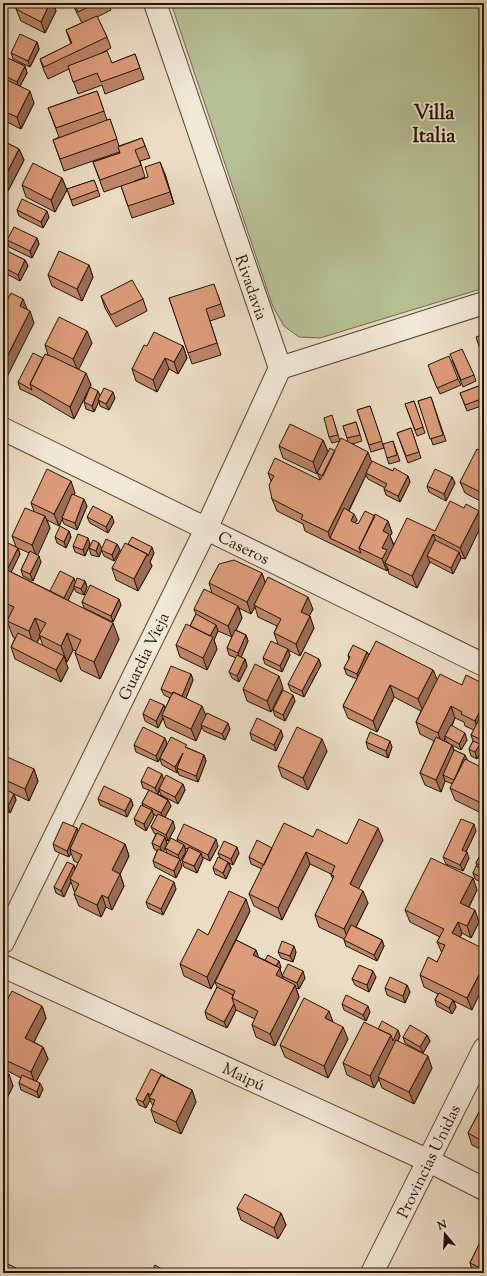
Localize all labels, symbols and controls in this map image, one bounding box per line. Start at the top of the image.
district label: Villa Italia [412,100,456,152]
street label: Rivadavia [228,252,272,324]
street label: Caseros [213,527,273,572]
street label: Guardia Vieja [114,609,177,705]
street label: Maipú [218,1058,268,1098]
street label: Provincias Unidas [393,1101,468,1223]
north arrow [425,1214,465,1254]
text: N [435,1216,449,1235]

